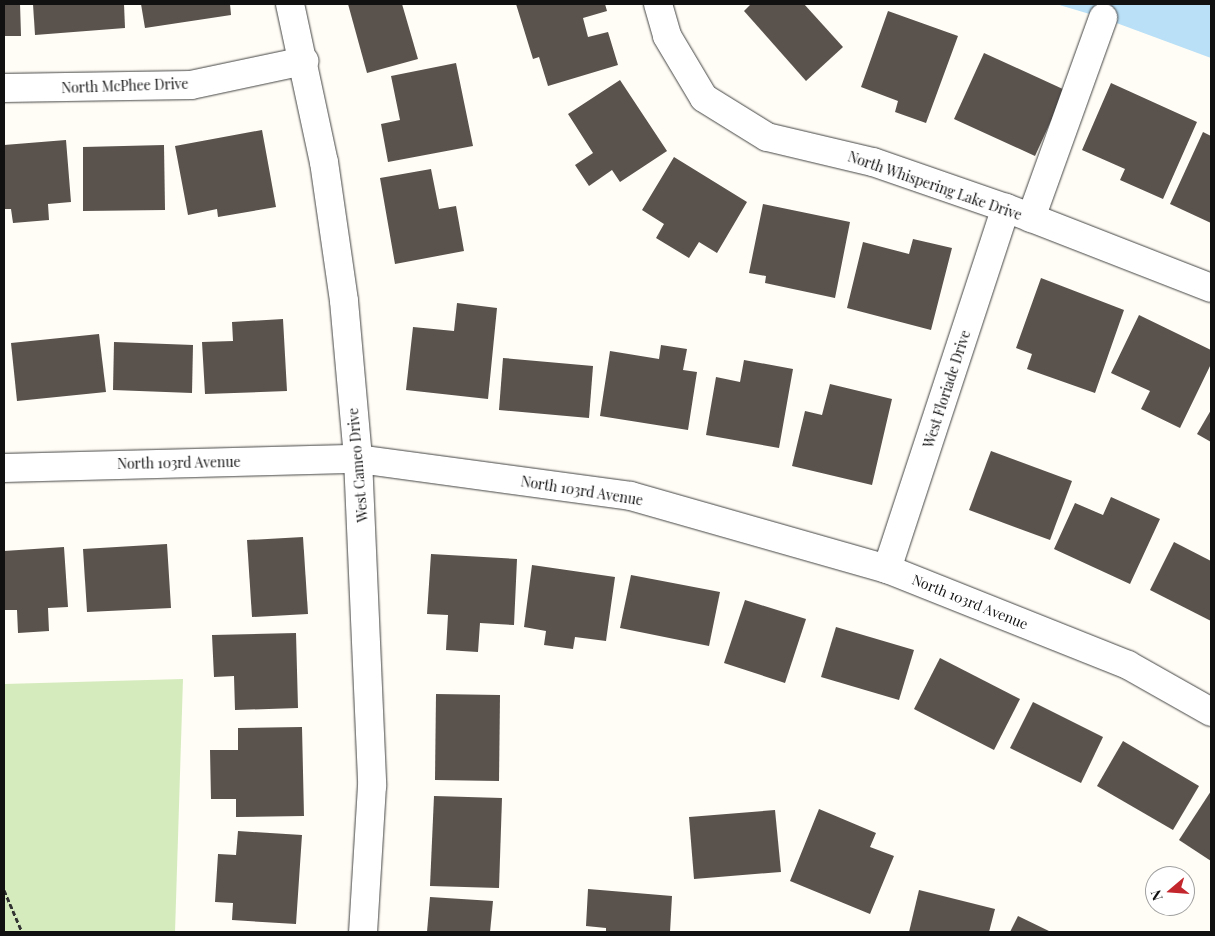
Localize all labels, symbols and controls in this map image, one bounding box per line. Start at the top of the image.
street label: North McPhee Drive [61,75,189,97]
street label: North Whispering Lake Drive [846,148,1024,224]
street label: West Floriade Drive [920,328,974,450]
street label: West Cameo Drive [345,407,371,523]
street label: North 103rd Avenue [117,454,241,472]
street label: North 103rd Avenue [520,473,644,509]
street label: North 103rd Avenue [909,571,1031,633]
north arrow [1145,866,1195,916]
text: N [1146,888,1167,903]

